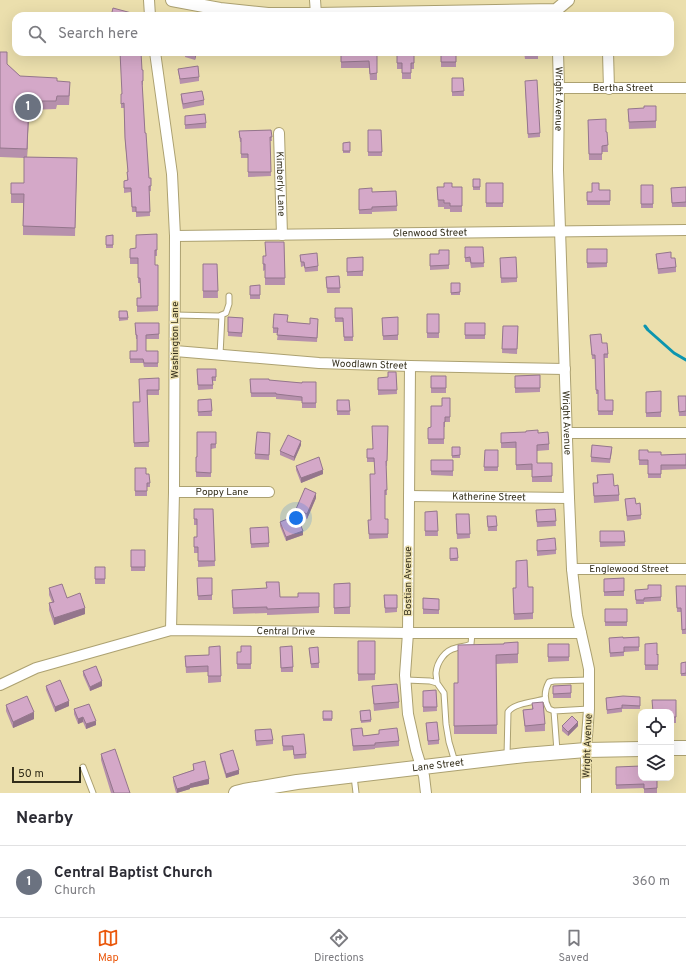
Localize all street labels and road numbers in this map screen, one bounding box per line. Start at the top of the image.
street label: Wright Avenue [552,67,566,131]
street label: Bertha Street [593,82,654,95]
street label: Kimberly Lane [273,151,288,217]
street label: Glenwood Street [393,226,468,240]
street label: Washington Lane [169,301,182,379]
street label: Woodlawn Street [331,357,408,372]
street label: Wright Avenue [559,390,574,455]
street label: Poppy Lane [196,486,248,499]
street label: Katherine Street [452,490,526,504]
street label: Bostian Avenue [402,546,415,616]
street label: Englewood Street [589,563,669,576]
street label: Central Drive [257,625,315,638]
street label: Wright Avenue [580,714,596,778]
street label: Lane Street [411,756,465,775]

